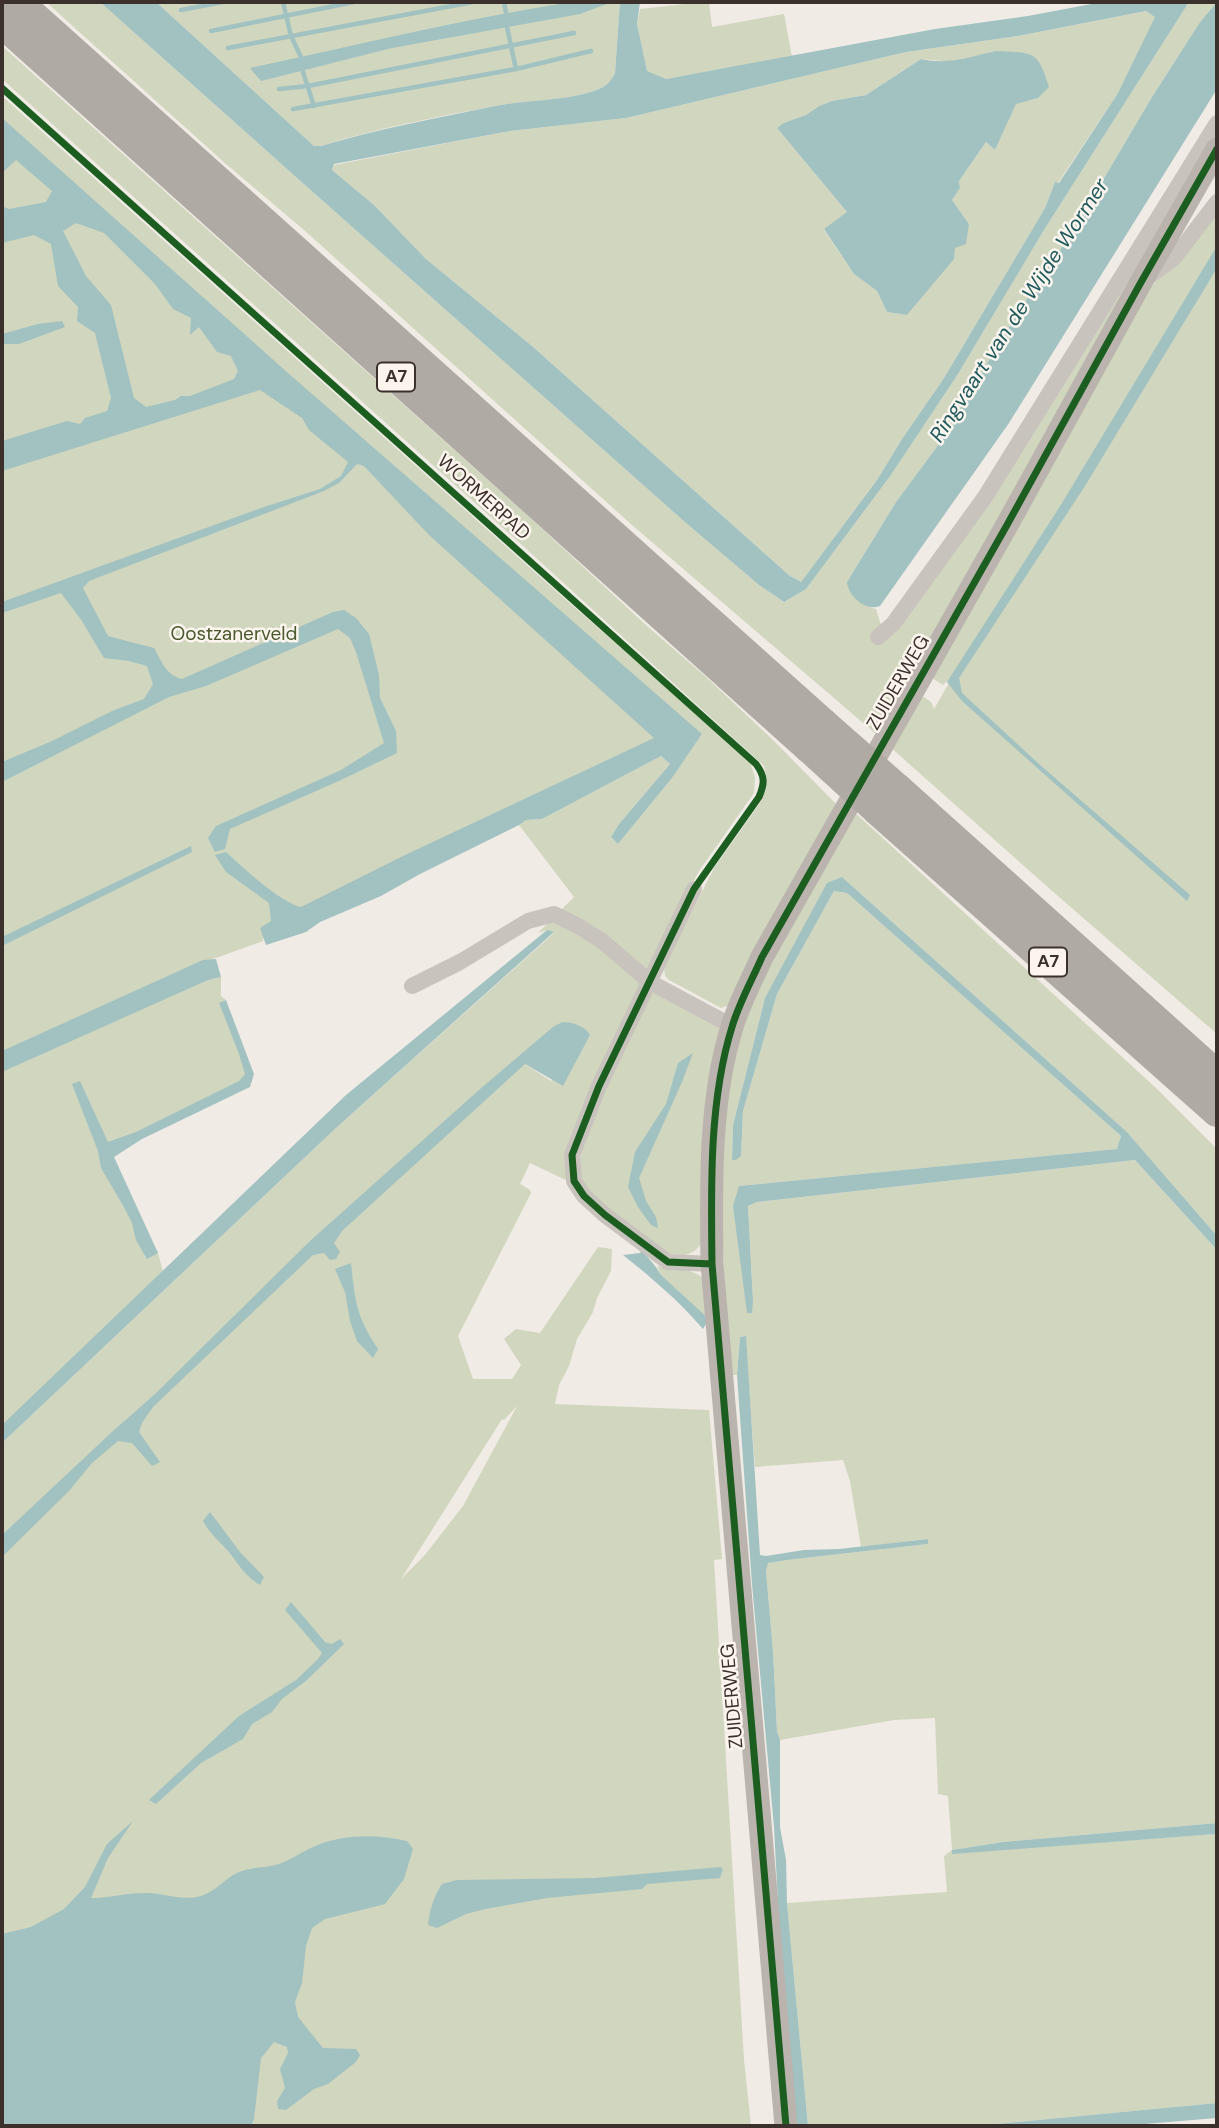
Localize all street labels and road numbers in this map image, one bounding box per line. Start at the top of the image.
road number: A7 [377,362,415,391]
street label: WORMERPAD [432,450,534,546]
street label: ZUIDERWEG [863,632,935,734]
road number: A7 [1029,947,1067,976]
street label: ZUIDERWEG [717,1642,749,1750]

